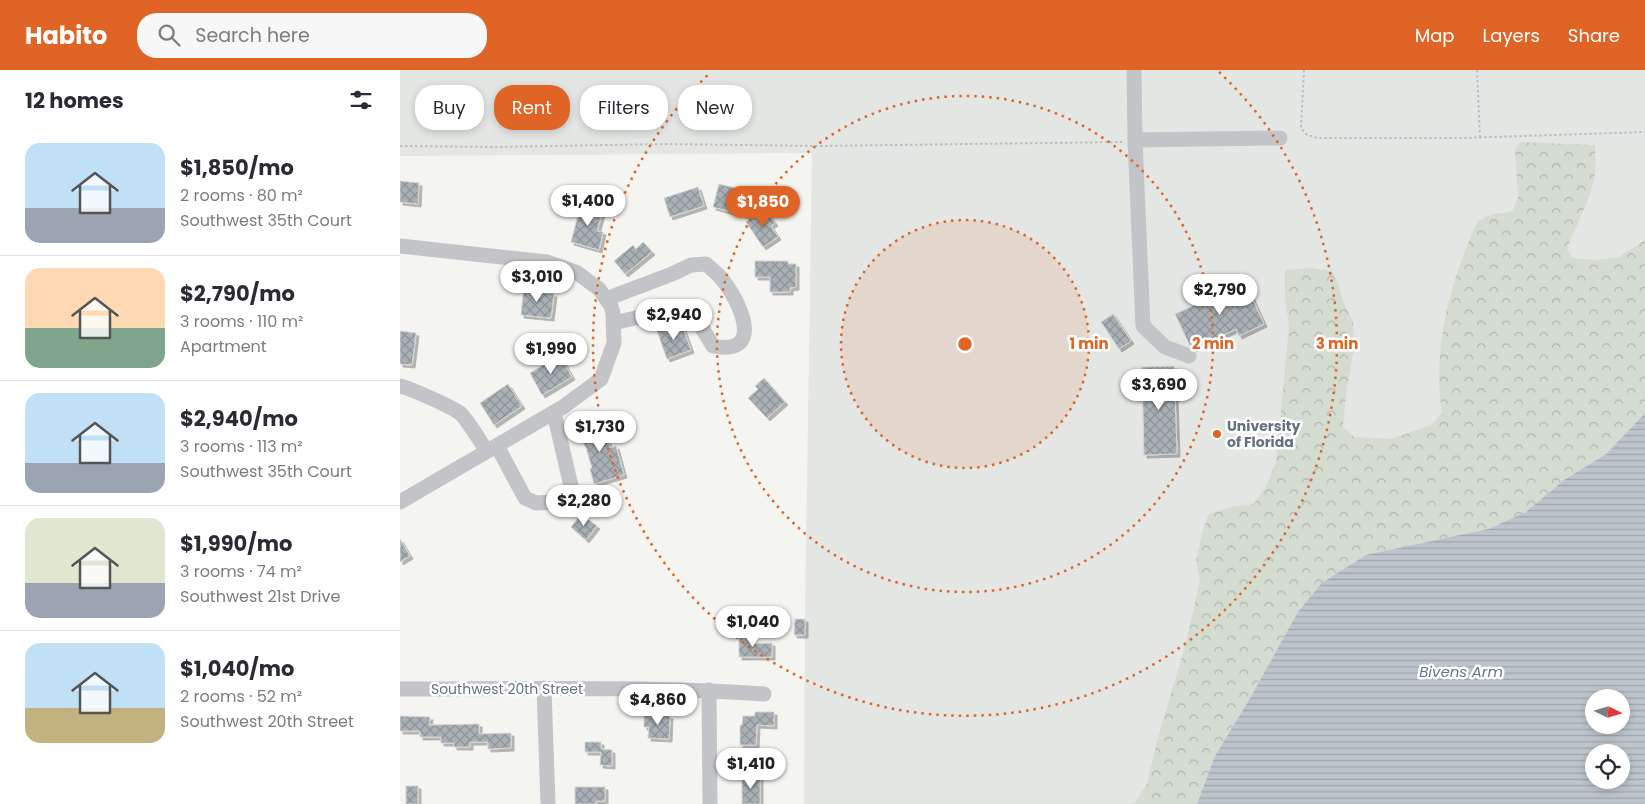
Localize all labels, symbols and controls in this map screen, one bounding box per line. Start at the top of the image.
search box [137,13,487,58]
text: Habito [25,19,107,52]
icon: search [155,21,183,49]
text: Search here [195,22,310,49]
text: Map [1415,23,1455,48]
text: Layers [1483,23,1540,48]
text: Share [1568,23,1620,48]
chip: Buy [415,85,484,130]
chip: Rent [494,85,570,130]
chip: Filters [580,85,668,130]
chip: New [678,85,752,130]
text: 12 homes [25,86,124,115]
icon: filters [347,86,375,114]
text: $1,850/mo [180,153,294,182]
icon: home [65,163,125,223]
text: 2 rooms · 80 m² [180,184,303,207]
pin: $1,400 [547,184,629,227]
pin: $1,850 [722,186,804,228]
text: $1,400 [562,189,614,212]
text: $1,850 [737,190,789,213]
text: Southwest 35th Court [180,209,352,232]
pin: $3,010 [496,260,578,303]
text: $3,010 [511,265,563,288]
pin: $2,790 [1179,274,1261,316]
text: $2,790 [1193,278,1247,301]
text: $2,790/mo [180,279,295,308]
icon: home [65,288,125,348]
pin: $2,940 [633,298,715,341]
text: $2,940 [646,303,702,326]
text: 3 rooms · 110 m² [180,310,303,333]
pin: $1,990 [510,332,592,375]
text: 1 min [1069,333,1109,354]
text: 2 min [1192,333,1234,354]
text: 3 min [1316,333,1358,354]
text: Apartment [180,335,267,358]
centre of rings [956,335,974,353]
text: $1,990 [525,337,577,360]
pin: $3,690 [1118,368,1200,411]
text: $3,690 [1131,373,1187,396]
text: $2,940/mo [180,404,298,433]
pin: $1,730 [559,410,641,453]
icon: home [65,413,125,473]
text: $1,730 [575,415,625,438]
place label: University of Florida [1227,416,1300,452]
marker: University of Florida [1211,428,1223,440]
text: 3 rooms · 113 m² [180,435,303,458]
text: Southwest 35th Court [180,460,352,483]
pin: $2,280 [543,484,625,527]
text: $2,280 [557,489,611,512]
text: $1,990/mo [180,529,292,558]
icon: home [65,538,125,598]
text: 3 rooms · 74 m² [180,560,302,583]
text: Southwest 21st Drive [180,585,340,608]
pin: $1,040 [712,606,794,648]
text: $1,040 [727,610,779,633]
text: $1,040/mo [180,654,294,683]
water label: Bivens Arm [1419,661,1503,682]
icon: home [65,663,125,723]
street label: Southwest 20th Street [431,679,583,699]
pin: $4,860 [617,684,699,726]
text: 2 rooms · 52 m² [180,685,302,708]
text: $4,860 [630,688,686,711]
north arrow [1585,689,1630,734]
map controls [1585,689,1630,789]
text: Southwest 20th Street [180,710,354,733]
button: locate [1585,744,1630,789]
pin: $1,410 [710,748,792,790]
text: $1,410 [727,752,775,775]

